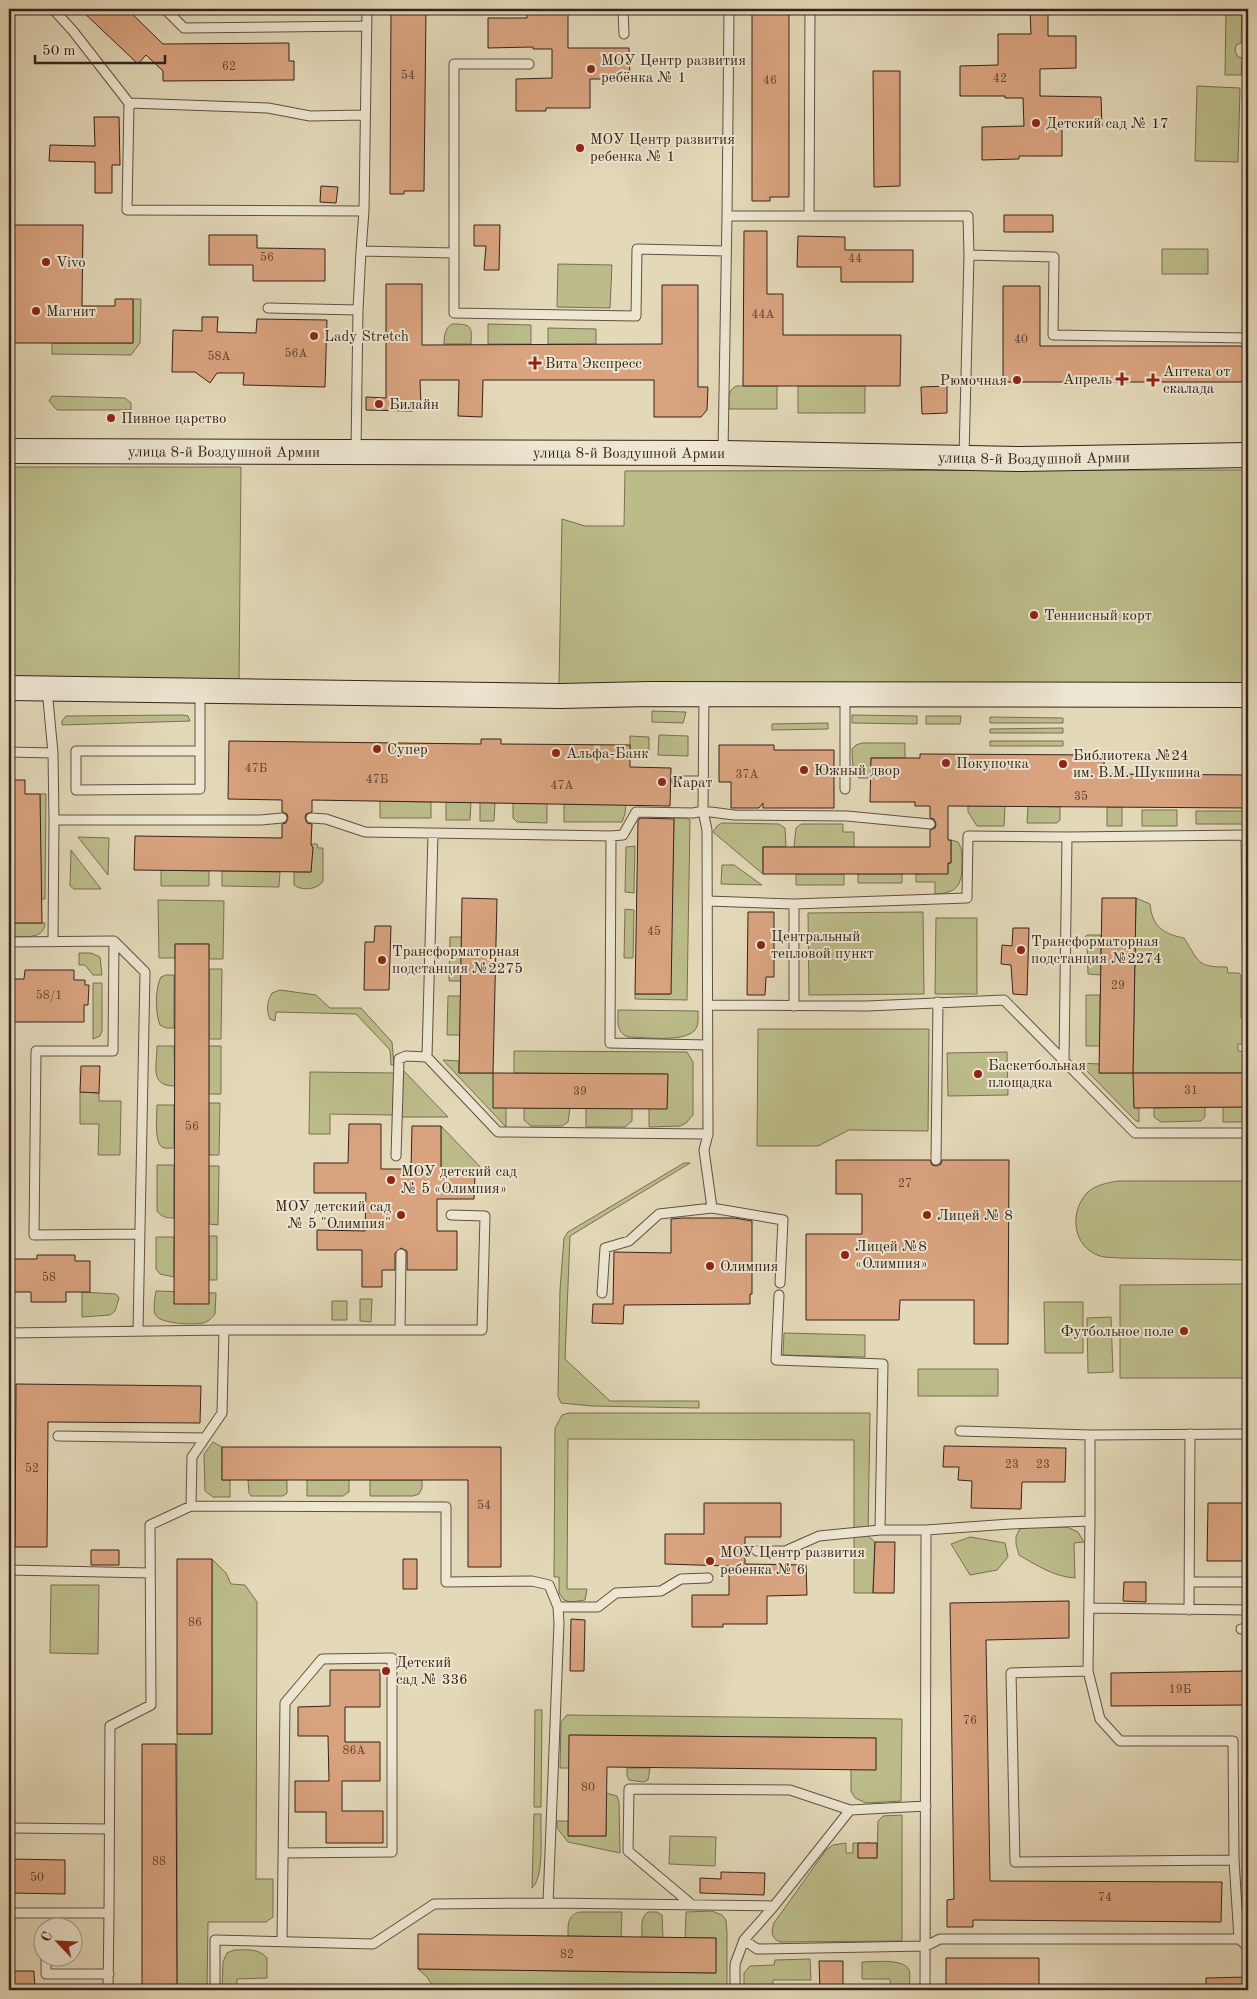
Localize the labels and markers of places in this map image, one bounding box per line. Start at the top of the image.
place label: МОУ Центр развития ребёнка № 1 [601,54,746,86]
marker: МОУ Центр развития ребёнка № 1 [585,63,597,75]
marker: Детский сад № 17 [1030,117,1042,129]
place label: Детский сад № 17 [1046,117,1169,132]
place label: МОУ Центр развития ребенка № 1 [590,133,735,165]
marker: МОУ Центр развития ребенка № 1 [574,142,586,154]
marker: Vivo [40,256,52,268]
place label: Vivo [56,256,86,271]
marker: Магнит [30,305,42,317]
place label: Магнит [46,305,96,320]
marker: Lady Stretch [308,330,320,342]
place label: Lady Stretch [324,330,409,345]
marker: Вита Экспресс [529,357,541,369]
place label: Вита Экспресс [545,357,642,372]
place label: Аптека от скалада [1163,365,1230,397]
place label: Апрель [1063,373,1112,388]
marker: Апрель [1116,373,1128,385]
place label: Рюмочная [940,374,1007,389]
marker: Рюмочная [1011,374,1023,386]
marker: Аптека от скалада [1147,374,1159,386]
marker: Билайн [373,398,385,410]
place label: Билайн [389,398,439,413]
marker: Пивное царство [105,412,117,424]
place label: Пивное царство [121,412,227,427]
marker: Теннисный корт [1028,609,1040,621]
place label: Теннисный корт [1044,609,1152,624]
marker: Супер [371,743,383,755]
place label: Супер [387,743,428,758]
marker: Альфа-Банк [550,747,562,759]
place label: Альфа-Банк [566,747,649,762]
place label: Библиотека №24 им. В.М. Шукшина [1073,749,1201,781]
marker: Покупочка [940,757,952,769]
place label: Покупочка [956,757,1029,772]
marker: Библиотека №24 им. В.М. Шукшина [1057,758,1069,770]
marker: Южный двор [798,764,810,776]
place label: Южный двор [814,764,900,779]
marker: Карат [656,776,668,788]
place label: Карат [672,776,713,791]
place label: Центральный тепловой пункт [771,930,874,962]
place label: Трансформаторная подстанция №2274 [1031,935,1162,967]
marker: Центральный тепловой пункт [755,939,767,951]
marker: Трансформаторная подстанция №2274 [1015,944,1027,956]
place label: Трансформаторная подстанция №2275 [392,945,523,977]
marker: Трансформаторная подстанция №2275 [376,954,388,966]
place label: Баскетбольная площадка [988,1059,1086,1091]
marker: Баскетбольная площадка [972,1068,984,1080]
place label: МОУ детский сад № 5 «Олимпия» [401,1165,518,1197]
marker: МОУ детский сад № 5 «Олимпия» [385,1174,397,1186]
place label: МОУ детский сад № 5 "Олимпия" [275,1200,392,1232]
marker: МОУ детский сад № 5 "Олимпия" [395,1209,407,1221]
marker: Лицей № 8 [921,1209,933,1221]
place label: Лицей № 8 [937,1209,1013,1224]
place label: Лицей №8 «Олимпия» [855,1240,928,1272]
marker: Лицей №8 «Олимпия» [839,1249,851,1261]
marker: Олимпия [704,1260,716,1272]
place label: Олимпия [720,1260,779,1275]
place label: Футбольное поле [1061,1325,1174,1340]
marker: Футбольное поле [1178,1325,1190,1337]
place label: МОУ Центр развития ребенка № 6 [720,1546,865,1578]
marker: МОУ Центр развития ребенка № 6 [704,1555,716,1567]
place label: Детский сад № 336 [396,1656,468,1688]
marker: Детский сад № 336 [380,1665,392,1677]

